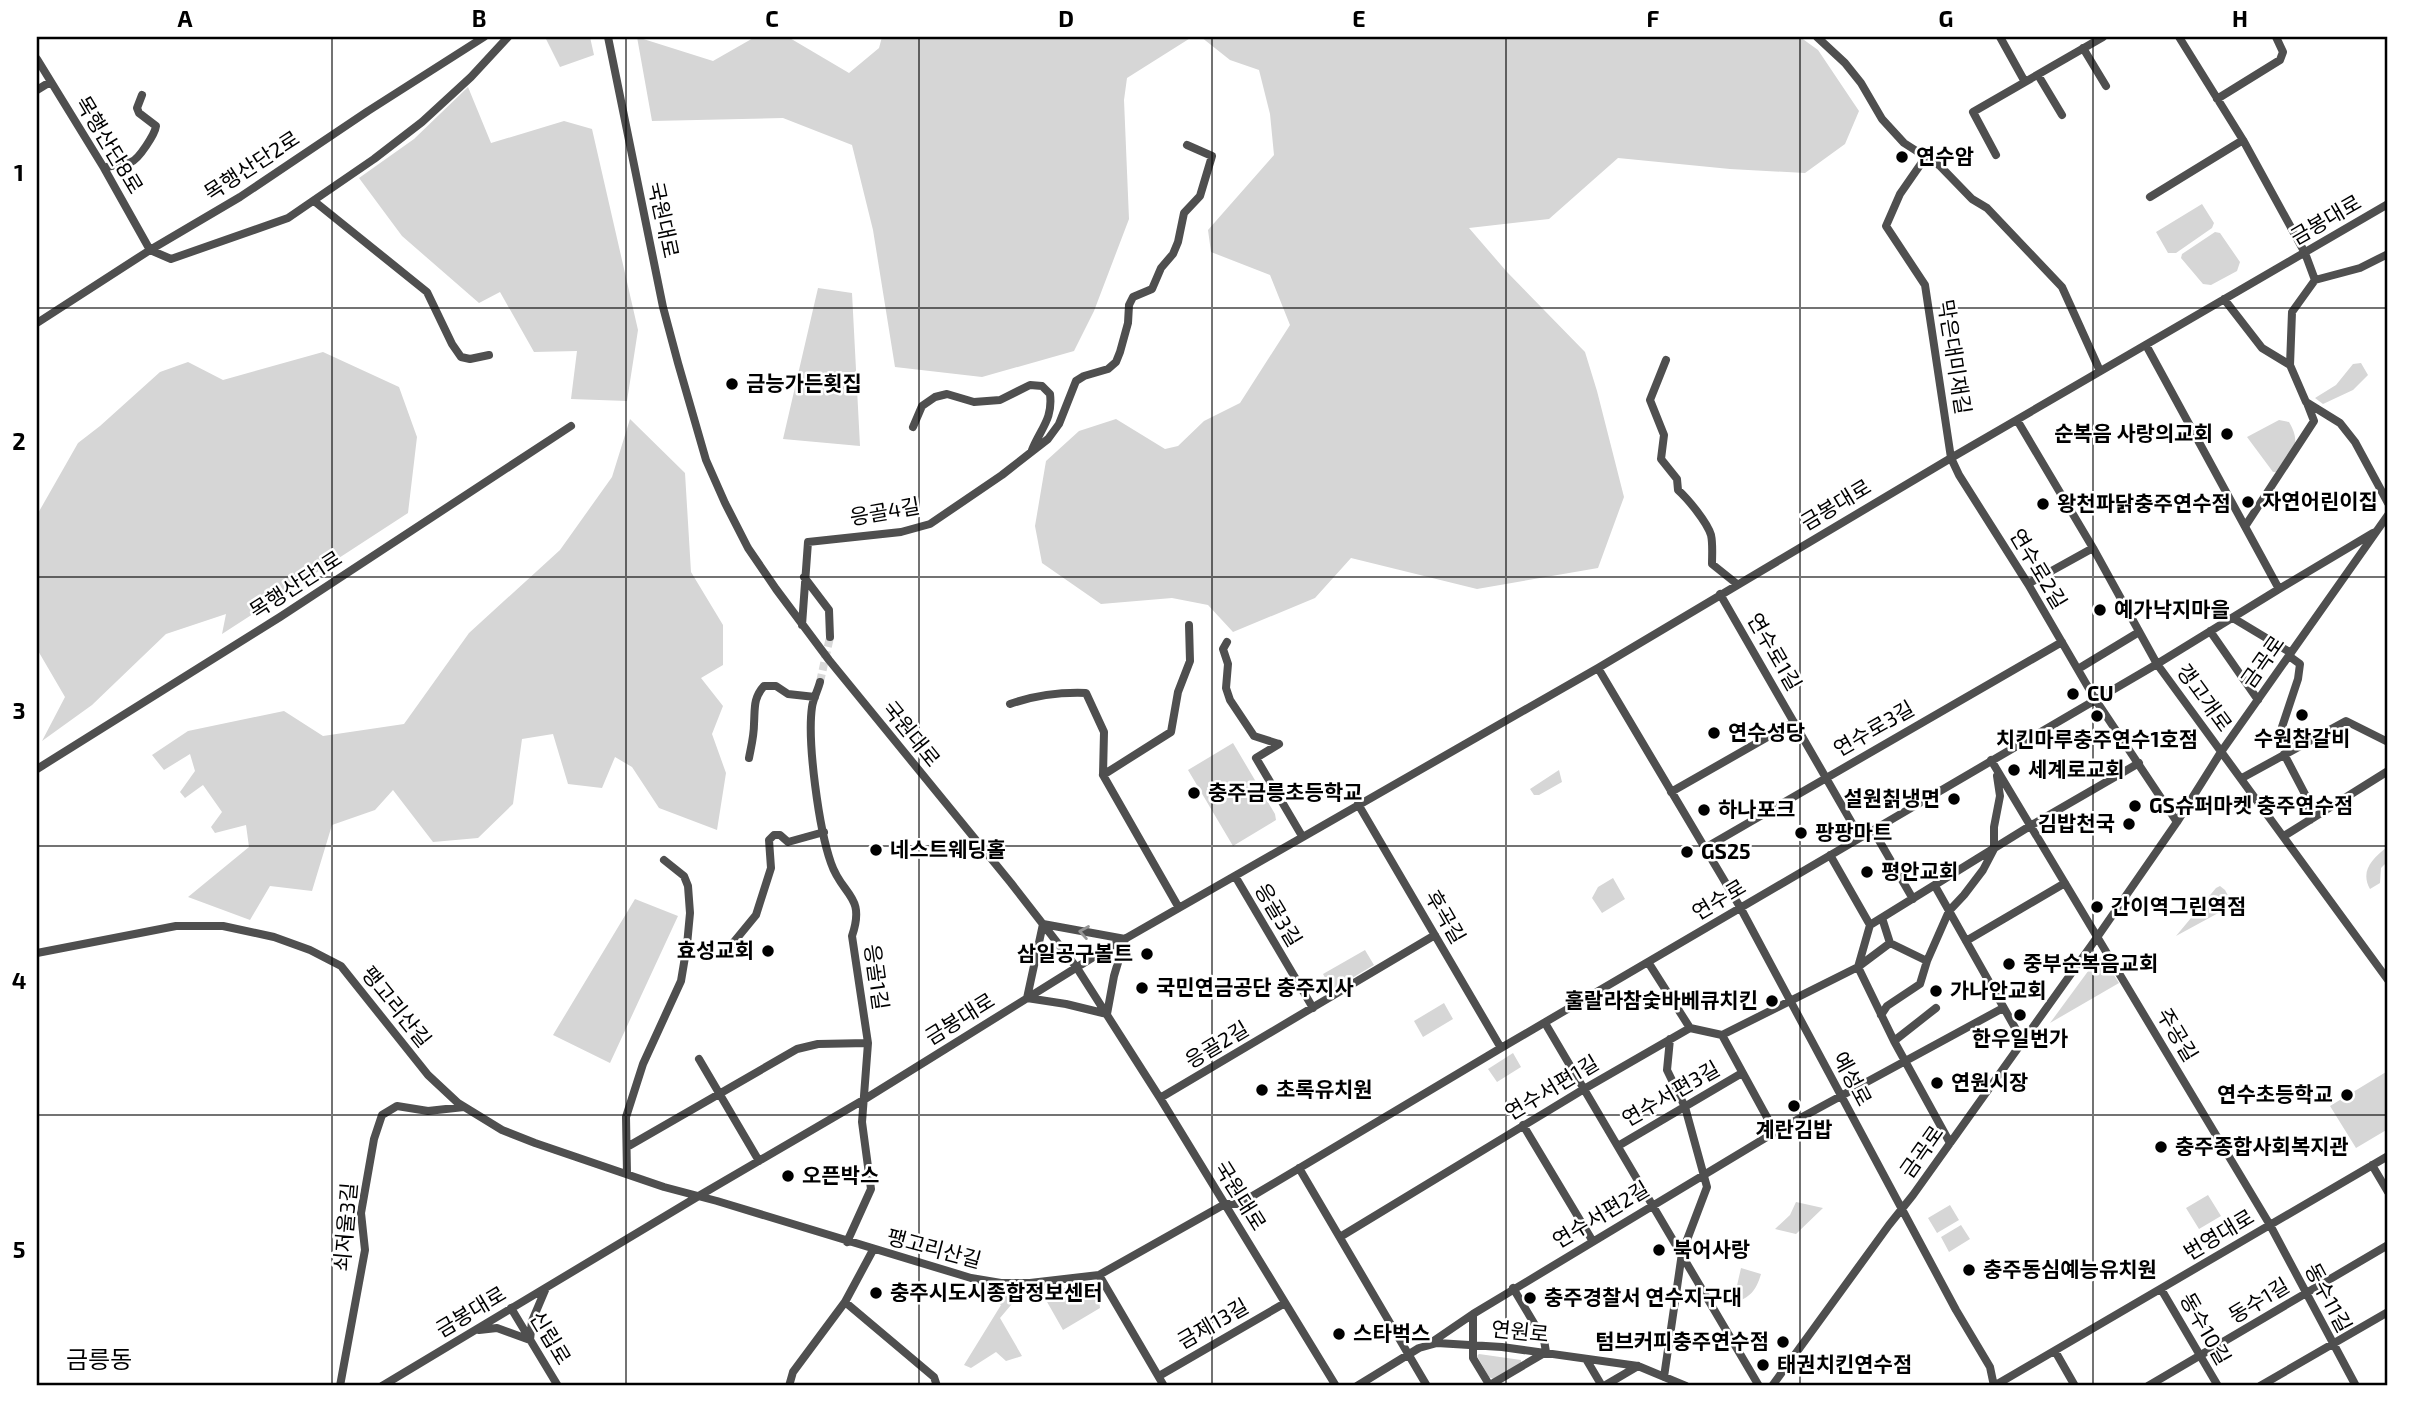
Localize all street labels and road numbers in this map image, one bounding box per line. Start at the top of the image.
street label: 목행산단8로 [71,91,149,198]
street label: 목행산단2로 [199,125,303,205]
street label: 국원대로 [644,179,685,260]
street label: 금봉대로 [2286,189,2365,249]
street label: 막은대미재길 [1934,298,1977,416]
street label: 금봉대로 [1796,473,1875,534]
street label: 응골4길 [848,492,922,529]
street label: 연수로2길 [2006,524,2073,613]
street label: 목행산단1로 [244,545,346,623]
street label: 연수로1길 [1743,608,1808,695]
street label: 금곡로 [2235,630,2289,692]
street label: 갱고개로 [2172,659,2238,736]
street label: 국원대로 [878,695,946,771]
street label: 연수로3길 [1828,695,1918,761]
street label: 연수로 [1687,873,1750,924]
street label: 응골3길 [1251,878,1308,951]
street label: 후곡길 [1421,885,1472,948]
street label: 응골1길 [860,942,894,1011]
street label: 팽고리산길 [357,961,437,1051]
street label: 금봉대로 [920,987,999,1049]
street label: 주공길 [2153,1003,2204,1066]
street label: 응골2길 [1180,1015,1253,1072]
street label: 예성로 [1829,1047,1878,1110]
street label: 연수서편1길 [1500,1049,1603,1124]
street label: 연수서편3길 [1617,1055,1723,1131]
street label: 금곡로 [1894,1120,1948,1182]
street label: 국원대로 [1210,1156,1272,1235]
street label: 연수서편2길 [1547,1175,1653,1252]
street label: 쇠저울3길 [328,1181,361,1272]
street label: 번영대로 [2179,1203,2258,1264]
street label: 팽고리산길 [884,1223,984,1272]
street label: 동수11길 [2301,1258,2358,1336]
street label: 동수1길 [2223,1272,2293,1328]
street label: 금봉대로 [431,1280,510,1341]
street label: 동수10길 [2176,1288,2237,1369]
street label: 금제13길 [1172,1292,1252,1353]
street label: 신립로 [526,1306,577,1369]
street label: 연원로 [1490,1315,1550,1346]

